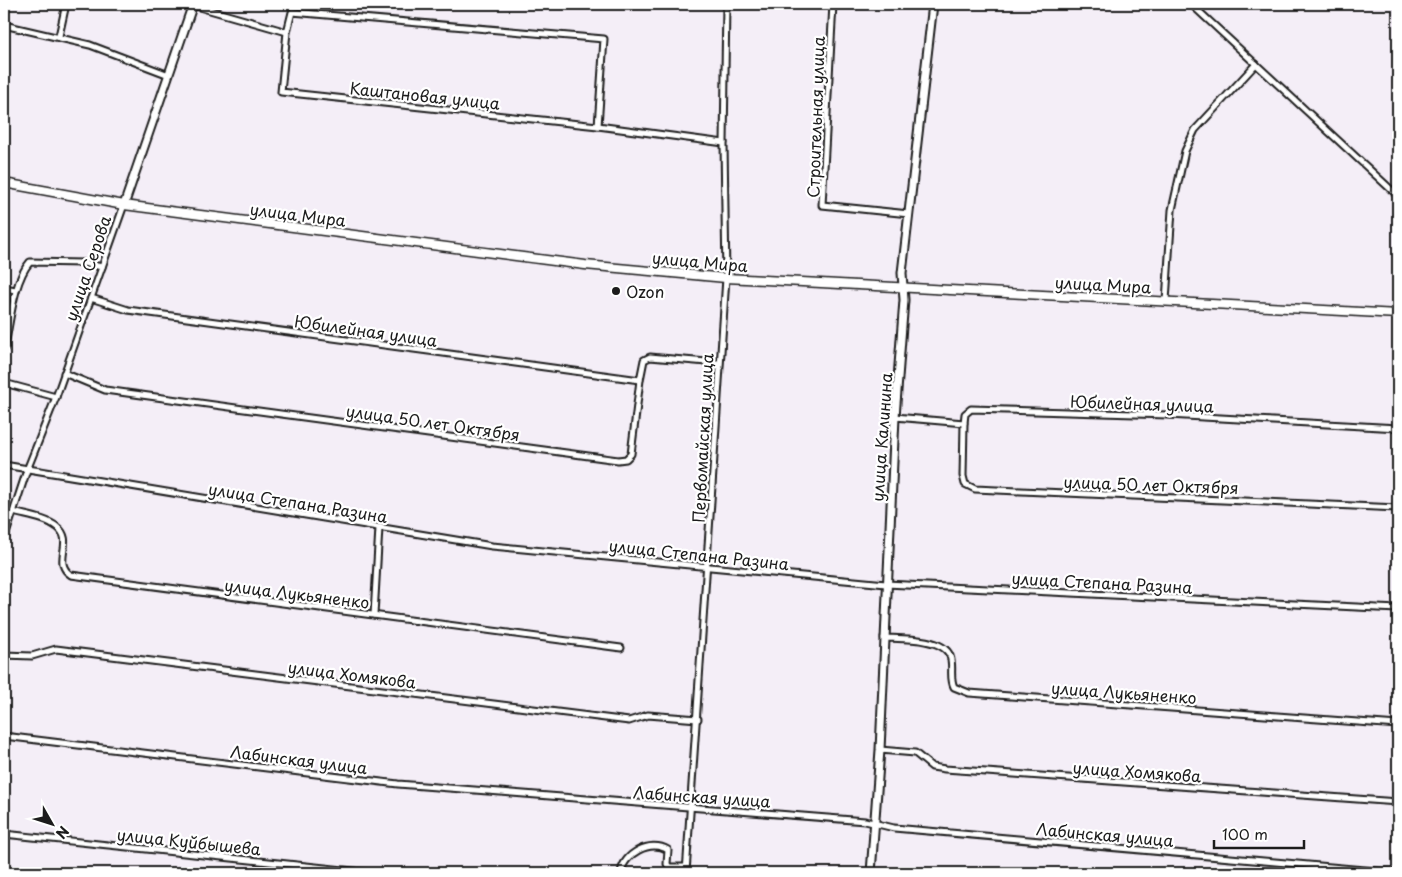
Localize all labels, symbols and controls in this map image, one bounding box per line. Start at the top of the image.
street label: Строительная улица [800,36,830,198]
street label: Каштановая улица [349,75,501,115]
street label: улица Мира [249,196,347,232]
street label: улица Серова [58,212,116,324]
street label: улица Мира [651,245,749,277]
street label: улица Мира [1054,269,1152,299]
place label: Ozon [626,279,664,303]
marker: Ozon [610,285,622,297]
street label: Юбилейная улица [293,308,439,352]
street label: Первомайская улица [686,353,718,523]
street label: улица Калинина [865,372,897,502]
street label: Юбилейная улица [1070,388,1214,418]
street label: улица 50 лет Октября [345,398,521,446]
street label: улица 50 лет Октября [1063,469,1239,499]
street label: улица Степана Разина [207,476,389,528]
street label: улица Степана Разина [608,533,790,575]
street label: улица Степана Разина [1011,565,1193,599]
street label: улица Лукьяненко [223,572,371,614]
street label: улица Хомякова [287,654,417,694]
street label: улица Лукьяненко [1050,675,1198,709]
street label: Лабинская улица [229,739,369,779]
street label: улица Хомякова [1072,755,1202,787]
street label: Лабинская улица [633,779,771,813]
north arrow [28,800,78,850]
street label: Лабинская улица [1035,816,1175,852]
scale bar [1214,817,1304,849]
street label: улица Куйбышева [116,821,262,861]
text: N [51,822,74,843]
text: 100 m [1222,822,1268,845]

